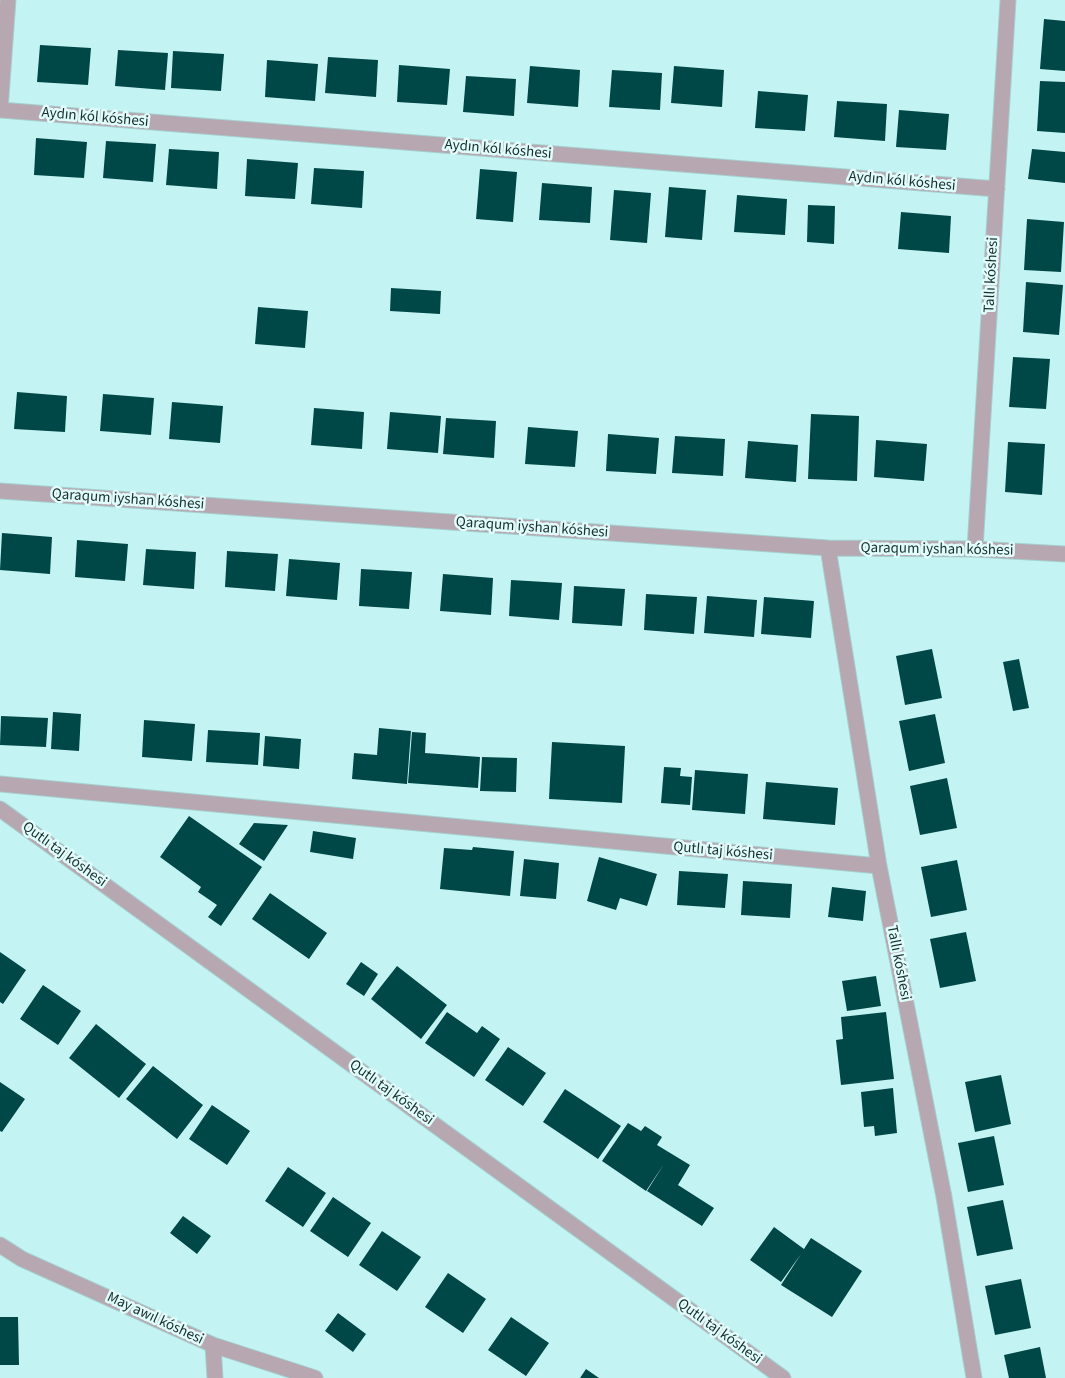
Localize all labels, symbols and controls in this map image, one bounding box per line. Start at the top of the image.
street label: Aydın kól kóshesi [41,104,149,132]
street label: Aydın kól kóshesi [444,136,552,164]
street label: Aydın kól kóshesi [848,168,956,196]
street label: Tallı kóshesi [981,237,1003,313]
street label: Qaraqum iyshan kóshesi [51,486,205,514]
street label: Qaraqum iyshan kóshesi [455,514,609,542]
street label: Qaraqum iyshan kóshesi [860,540,1014,560]
street label: Qutlı taj kóshesi [18,818,110,892]
street label: Qutlı taj kóshesi [672,839,774,865]
street label: Tallı kóshesi [882,924,914,1002]
street label: Qutlı taj kóshesi [345,1056,437,1130]
street label: May awıl kóshesi [104,1289,206,1349]
street label: Qutlı taj kóshesi [673,1295,765,1369]

